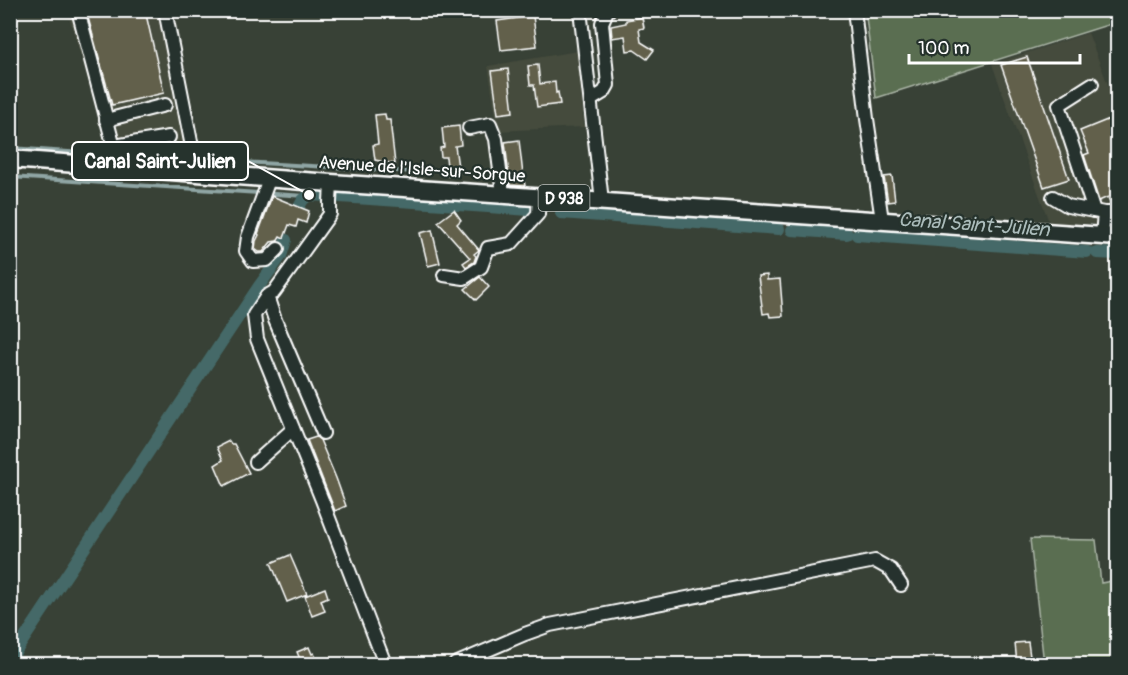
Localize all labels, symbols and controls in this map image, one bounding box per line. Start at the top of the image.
scale bar [909,27,1080,65]
text: 100 m [918,37,970,60]
callout: Canal Saint-Julien [72,142,248,180]
text: Canal Saint-Julien [84,149,236,174]
street label: Avenue de l'Isle-sur-Sorgue [318,151,526,188]
road number: D 938 [538,185,590,211]
water label: Canal Saint-Julien [898,207,1052,242]

